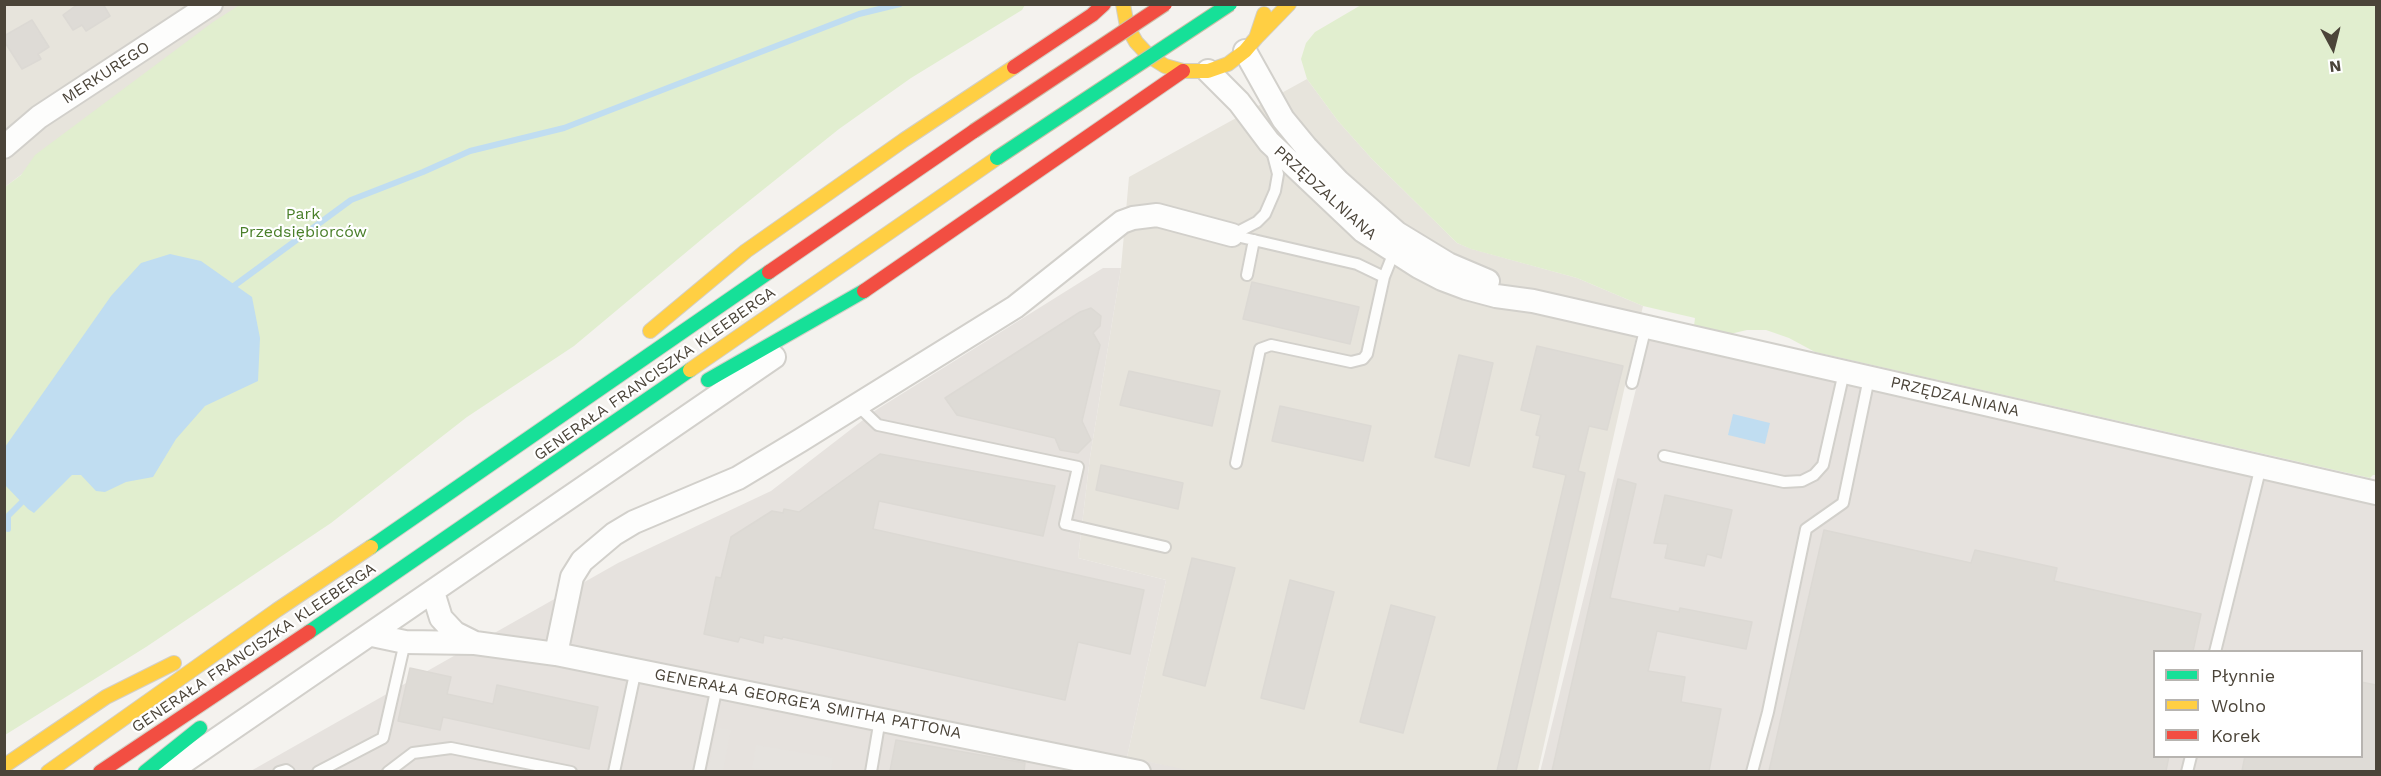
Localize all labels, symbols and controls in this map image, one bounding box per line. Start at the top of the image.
north arrow [2303,18,2363,78]
street label: MERKUREGO [59,38,153,108]
text: N [2328,56,2342,77]
street label: PRZĘDZALNIANA [1270,142,1380,244]
park label: Park Przedsiębiorców [239,204,367,242]
street label: GENERAŁA FRANCISZKA KLEEBERGA [531,283,779,465]
street label: PRZĘDZALNIANA [1889,373,2021,421]
street label: GENERAŁA FRANCISZKA KLEEBERGA [128,559,380,737]
legend [2153,650,2363,758]
street label: GENERAŁA GEORGE'A SMITHA PATTONA [653,665,963,743]
text: Płynnie [2211,665,2275,686]
text: Wolno [2211,695,2266,716]
text: Korek [2211,725,2261,746]

